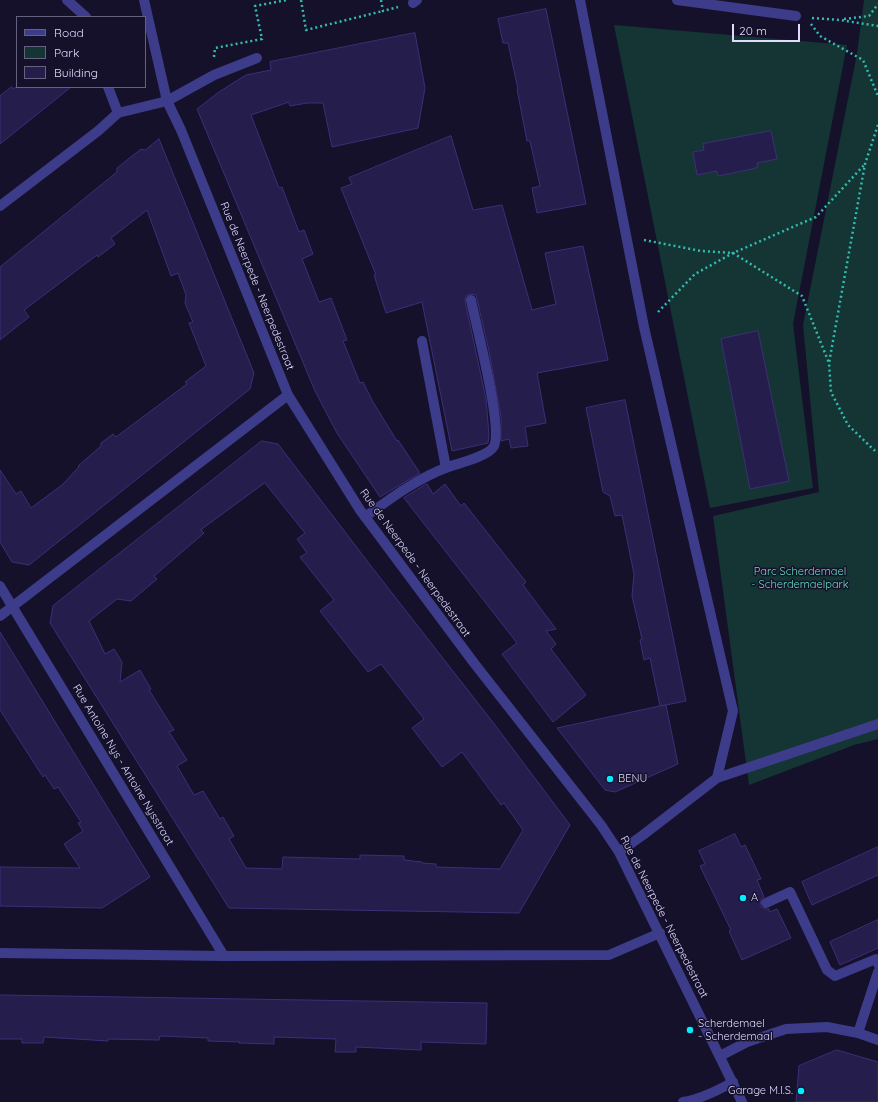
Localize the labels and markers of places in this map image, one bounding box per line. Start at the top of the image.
place label: BENU [618,772,647,786]
marker: BENU [605,774,615,784]
place label: A [751,891,758,905]
marker: A [738,893,748,903]
place label: Scherdemael - Scherdemaal [698,1017,773,1043]
marker: Scherdemael - Scherdemaal [685,1025,695,1035]
place label: Garage M.I.S. [728,1084,793,1098]
marker: Garage M.I.S. [796,1086,806,1096]

